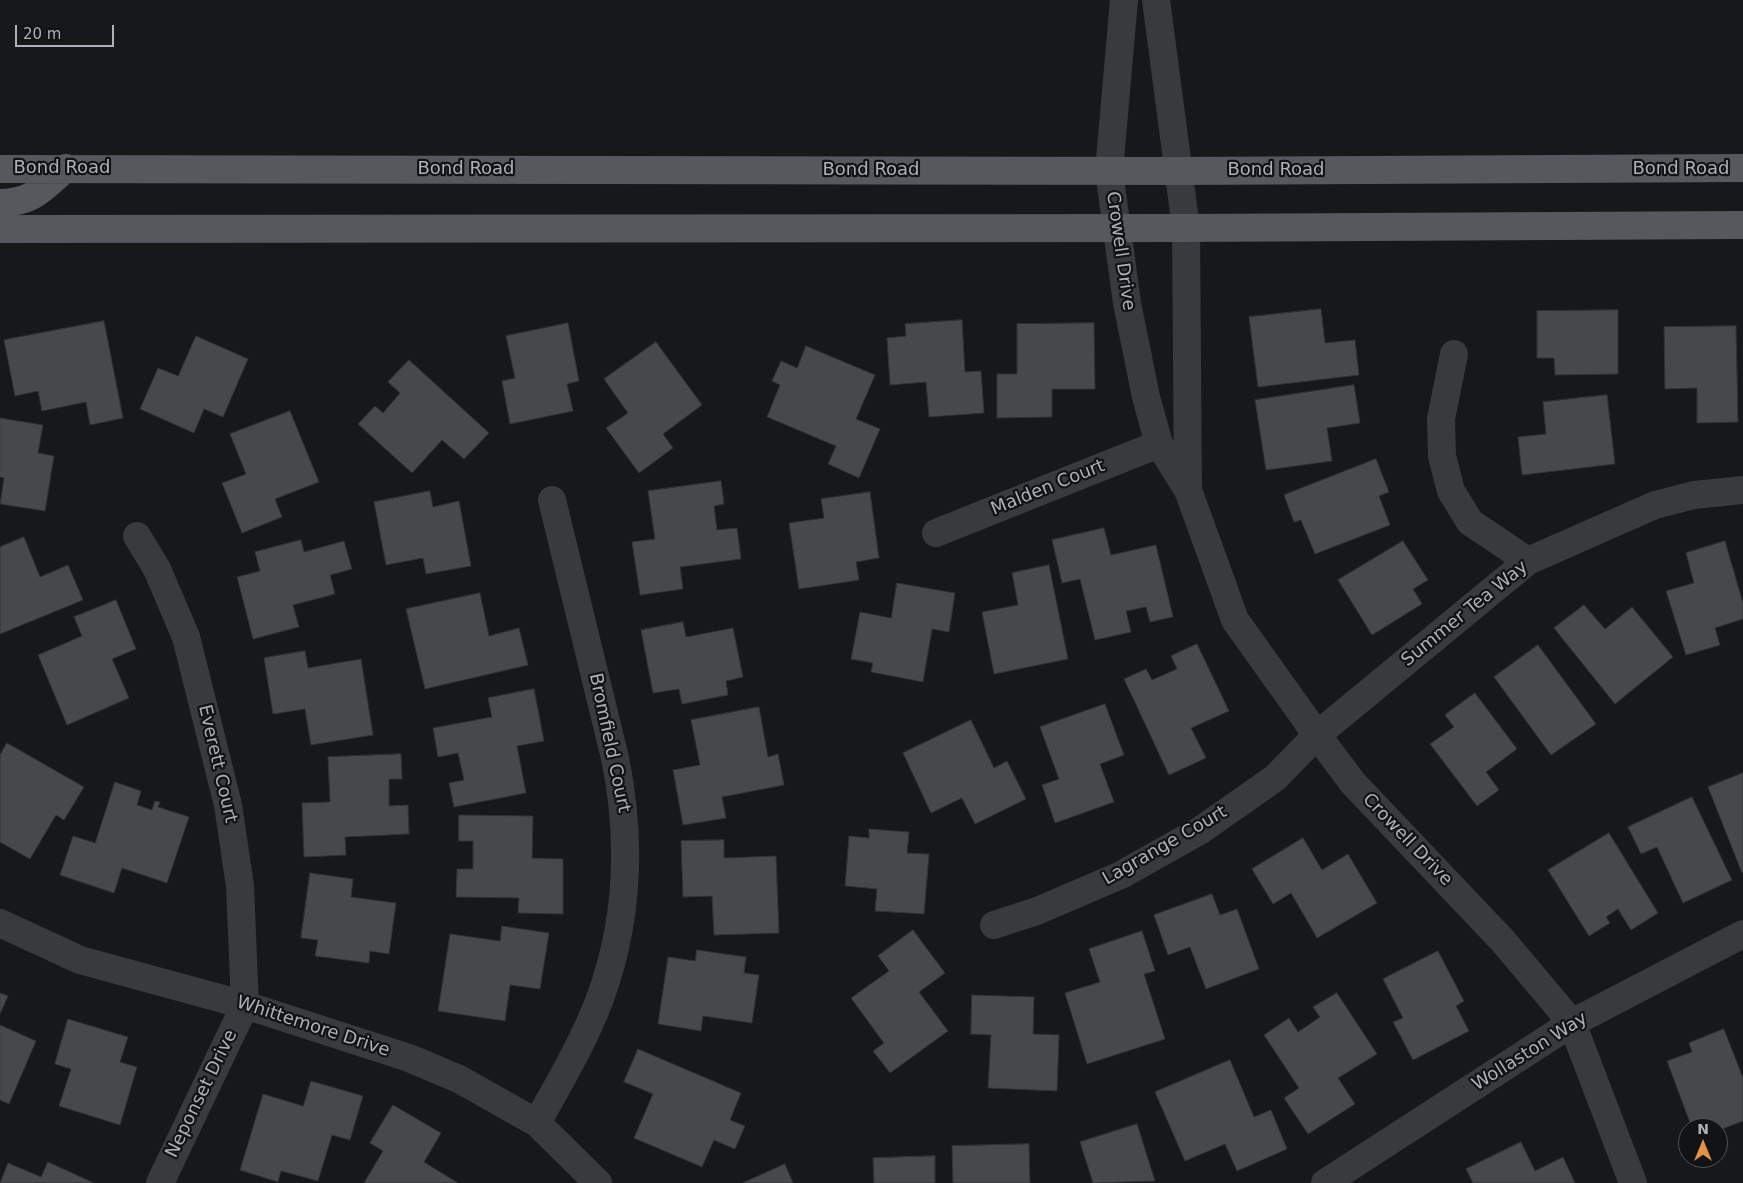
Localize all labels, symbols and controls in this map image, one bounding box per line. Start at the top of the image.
scale bar [18,15,116,47]
text: 20 m [23,25,61,43]
street label: Bond Road [13,157,111,179]
street label: Bond Road [417,158,515,180]
street label: Bond Road [1632,158,1730,180]
street label: Bond Road [822,159,920,181]
street label: Bond Road [1227,159,1325,181]
street label: Crowell Drive [1101,190,1139,312]
street label: Malden Court [988,455,1108,521]
street label: Summer Tea Way [1398,556,1532,672]
street label: Bromfield Court [584,671,634,815]
street label: Everett Court [193,703,241,825]
street label: Crowell Drive [1358,789,1456,891]
street label: Lagrange Court [1099,802,1231,890]
street label: Whittemore Drive [234,992,392,1062]
street label: Wollaston Way [1468,1008,1592,1096]
street label: Neponset Drive [162,1027,242,1161]
north arrow [1678,1118,1728,1168]
text: N [1697,1121,1709,1137]

